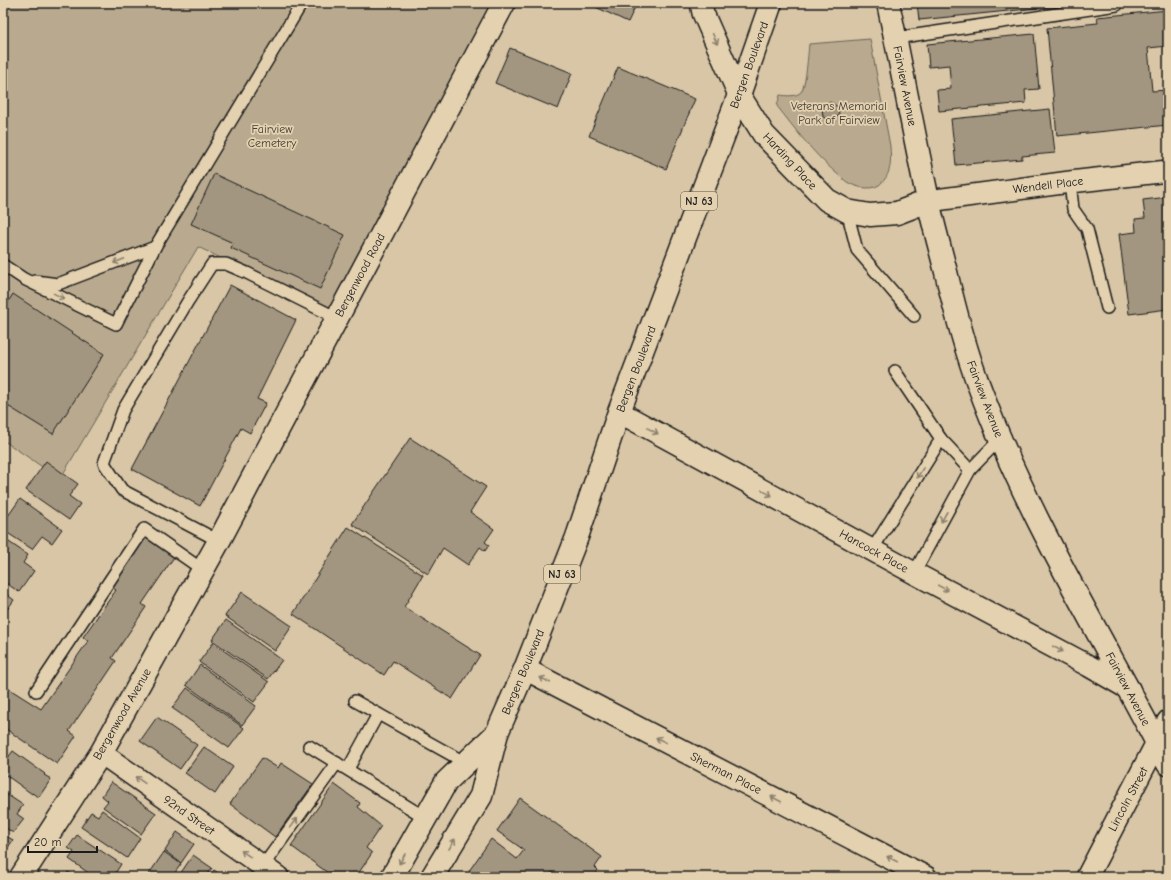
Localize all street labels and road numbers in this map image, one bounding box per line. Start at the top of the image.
street label: Bergen Boulevard [727,20,771,110]
street label: Fairview Avenue [890,45,920,127]
street label: Harding Place [760,130,820,192]
street label: Wendell Place [1012,174,1084,196]
road number: NJ 63 [681,192,717,210]
street label: Bergenwood Road [332,231,388,319]
street label: Bergen Boulevard [613,324,659,414]
street label: Fairview Avenue [964,358,1006,440]
street label: Hancock Place [837,526,911,576]
road number: NJ 63 [544,565,580,583]
street label: Bergen Boulevard [499,627,547,717]
street label: Fairview Avenue [1103,650,1153,728]
street label: Bergenwood Avenue [90,666,154,762]
street label: Sherman Place [688,749,764,797]
street label: Lincoln Street [1105,764,1151,834]
street label: 92nd Street [161,792,218,838]

